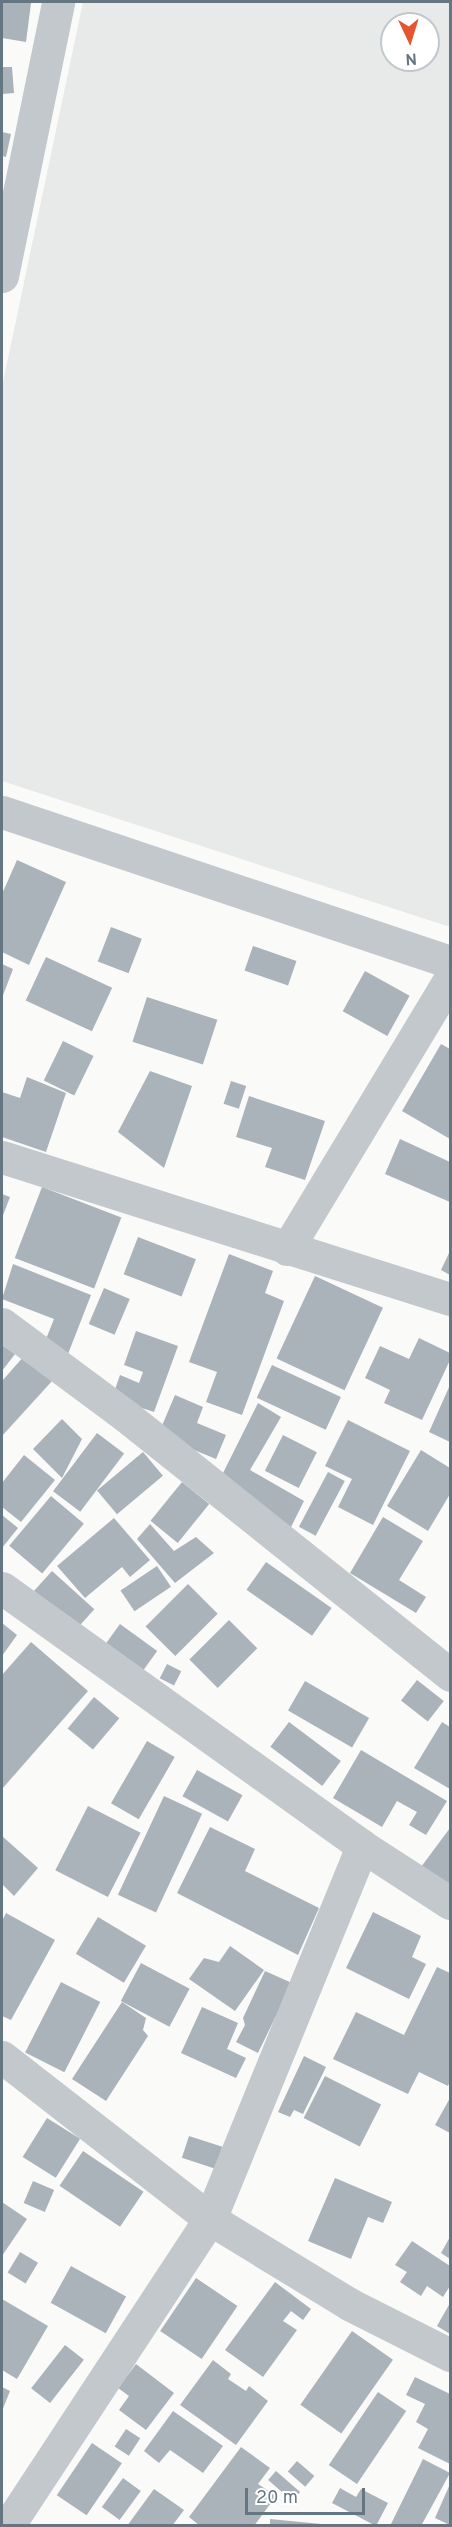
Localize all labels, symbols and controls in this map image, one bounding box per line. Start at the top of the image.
north arrow [380,12,440,72]
text: N [405,48,418,68]
scale bar [248,2476,368,2514]
text: 20 m [256,2487,298,2510]

